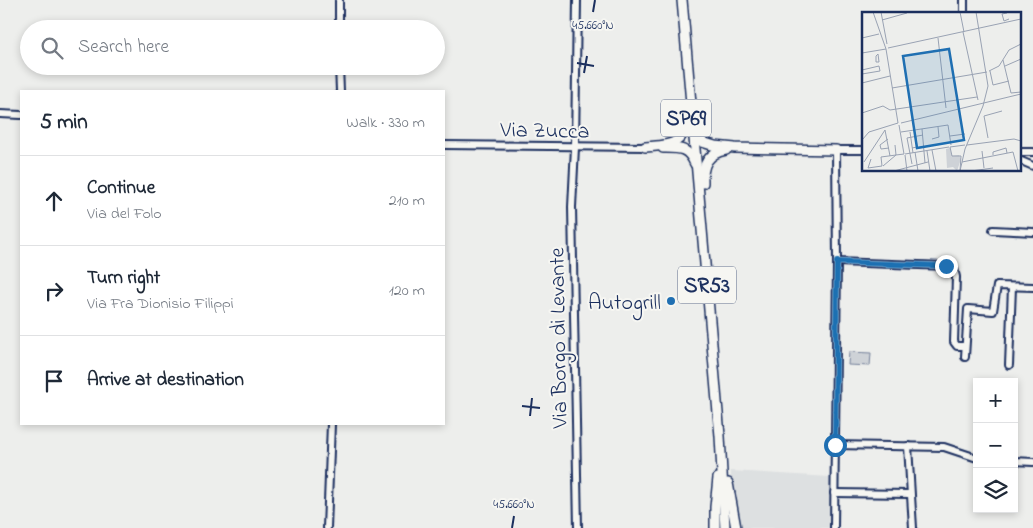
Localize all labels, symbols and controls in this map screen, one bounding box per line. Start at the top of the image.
inset map [862,12,1020,171]
text: 45.660°N [572,17,614,35]
search box [20,20,445,75]
icon: search [38,34,66,62]
text: Search here [78,34,169,61]
road number: SP69 [661,100,711,136]
text: 5 min [40,108,88,138]
text: Walk · 330 m [346,111,425,135]
street label: Via Zucca [499,115,590,149]
text: Continue [87,175,155,202]
icon: ahead [40,187,68,215]
text: 210 m [389,189,425,213]
text: Via del Folo [87,202,161,226]
street label: Via Borgo di Levante [542,247,579,430]
route end [935,255,958,278]
text: Turn right [87,265,160,292]
road number: SR53 [678,266,736,304]
icon: right [40,277,68,305]
text: 120 m [389,279,425,303]
place label: Autogrill [588,288,661,321]
text: Via Fra Dionisio Filippi [87,292,234,316]
marker: Autogrill [665,295,677,307]
icon: arrive [40,367,68,395]
text: Arrive at destination [87,367,244,394]
map controls [973,378,1018,513]
button: + [973,378,1018,423]
button: − [973,423,1018,468]
route start [824,434,847,457]
button: layers [973,468,1018,513]
text: 45.660°N [493,496,535,514]

